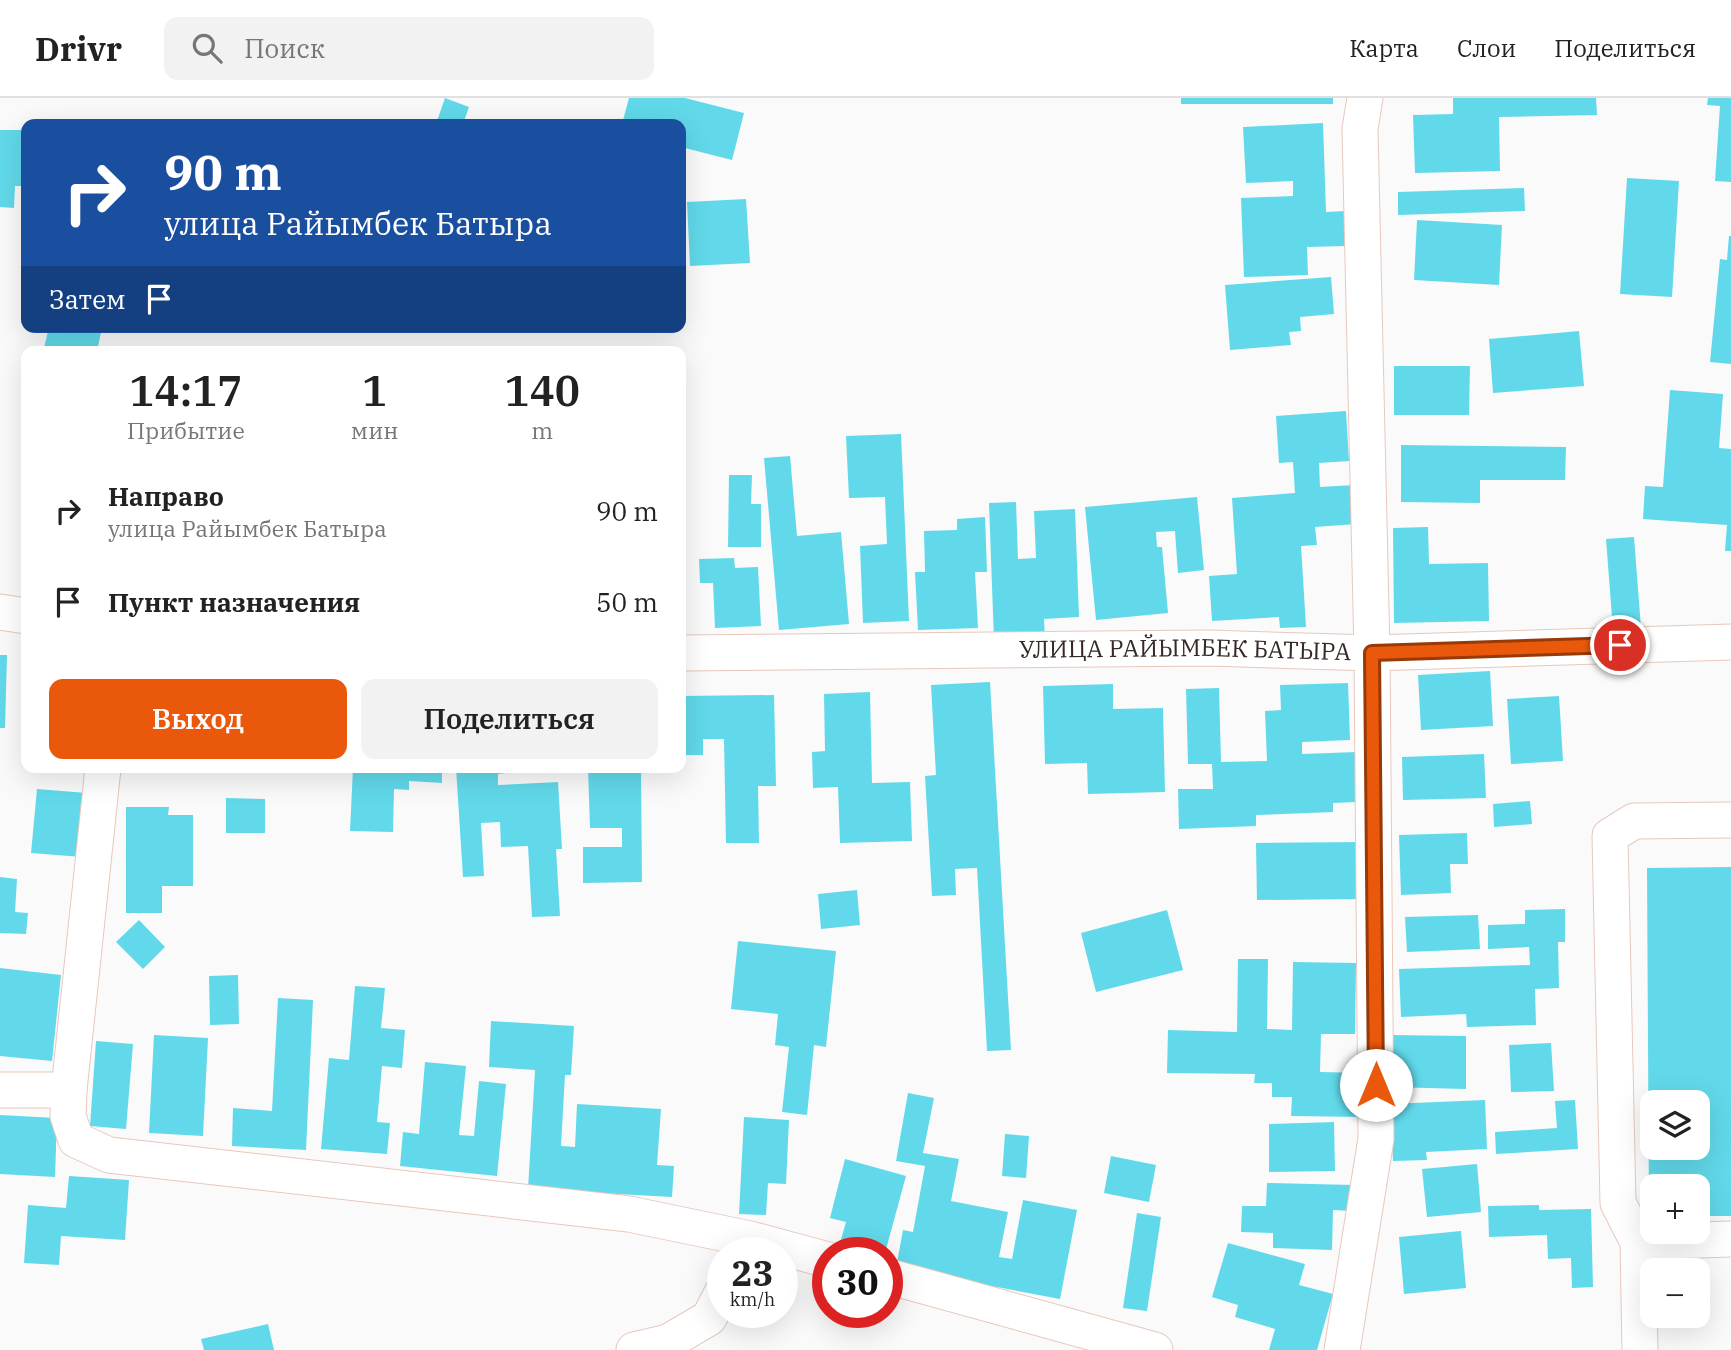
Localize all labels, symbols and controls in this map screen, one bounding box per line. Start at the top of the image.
search box [164,17,654,80]
text: Drivr [35,27,122,70]
icon: search [188,29,226,67]
text: Поиск [244,31,325,65]
text: Карта [1349,32,1419,64]
text: Слои [1457,32,1516,64]
text: Поделиться [1554,32,1696,64]
text: 90 m [164,140,282,203]
icon: right [49,147,140,238]
text: улица Райымбек Батыра [164,202,552,244]
icon: arrive [140,280,178,318]
text: Затем [49,282,126,316]
text: 14:17 [129,363,243,418]
text: 1 [362,363,387,418]
text: 140 [504,363,580,418]
text: Прибытие [127,415,245,445]
text: мин [351,415,399,445]
text: m [531,415,553,445]
text: Направо [108,479,224,513]
icon: right [49,492,87,530]
text: 90 m [596,494,658,528]
text: улица Райымбек Батыра [108,513,387,543]
icon: arrive [49,583,87,621]
text: Пункт назначения [108,585,360,619]
text: 50 m [596,585,658,619]
pin [1590,615,1650,675]
icon: arrive [1601,626,1639,664]
street label: УЛИЦА РАЙЫМБЕК БАТЫРА [1019,631,1352,667]
button: Выход [49,679,347,759]
button: Поделиться [361,679,658,759]
position arrow [1339,1048,1413,1122]
map controls [1640,1090,1710,1328]
button: layers [1640,1090,1710,1160]
button: + [1640,1174,1710,1244]
speed limit sign: 30 [812,1237,903,1328]
text: 23 [731,1250,774,1296]
button: − [1640,1258,1710,1328]
text: km/h [730,1288,775,1311]

